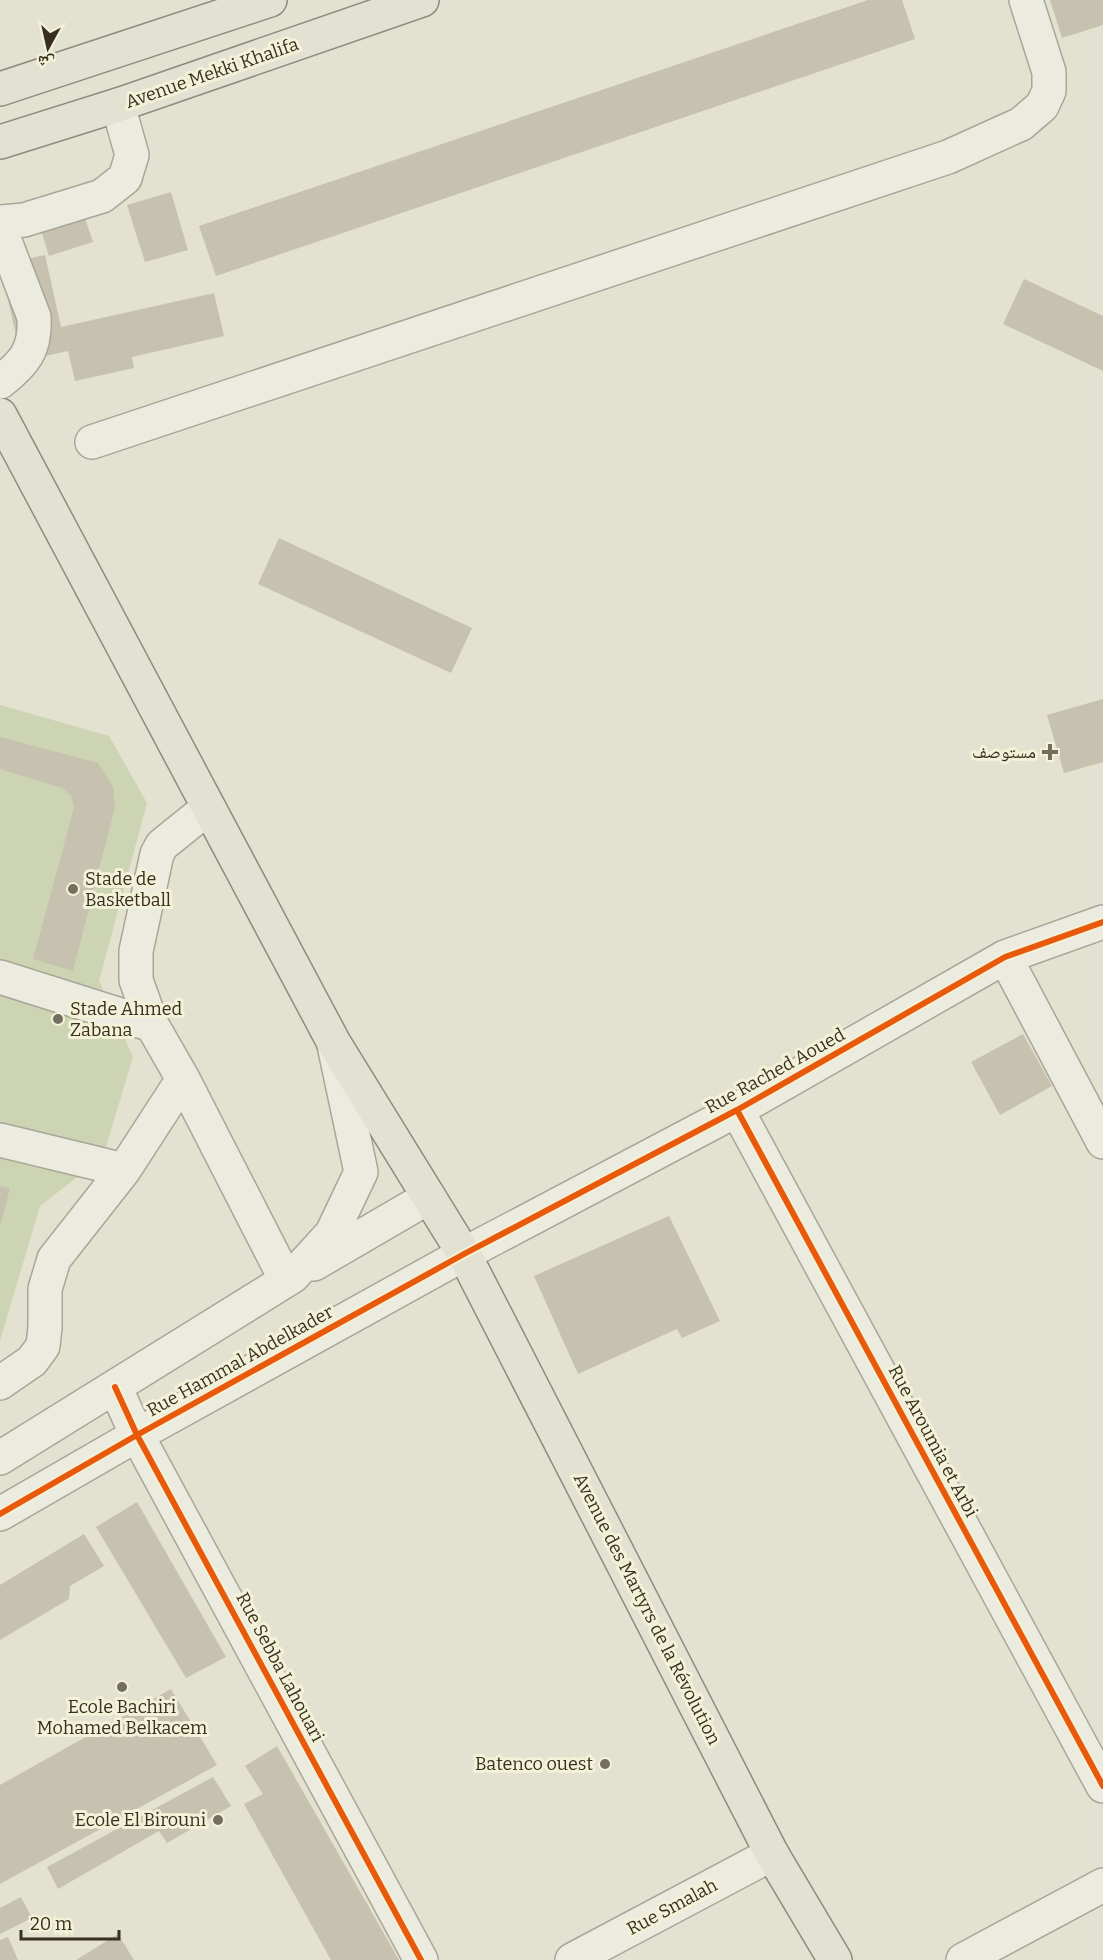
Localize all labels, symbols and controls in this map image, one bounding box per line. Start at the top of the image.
north arrow [18,18,78,78]
street label: Avenue Mekki Khalifa [123,33,302,113]
text: ش [36,52,56,73]
place label: مستوصف [972,741,1036,763]
marker: مستوصف [1041,743,1059,761]
place label: Stade de Basketball [85,868,171,911]
marker: Stade de Basketball [66,882,80,896]
place label: Stade Ahmed Zabana [70,998,183,1041]
marker: Stade Ahmed Zabana [51,1012,65,1026]
street label: Rue Rached Aoued [701,1023,849,1118]
street label: Rue Hammal Abdelkader [143,1301,337,1421]
street label: Rue Aroumia et Arbi [884,1361,982,1521]
street label: Avenue des Martyrs de la Révolution [569,1470,726,1749]
street label: Rue Sebba Lahouari [231,1589,329,1745]
marker: Ecole Bachiri Mohamed Belkacem [115,1680,129,1694]
place label: Ecole Bachiri Mohamed Belkacem [37,1696,207,1739]
place label: Batenco ouest [475,1753,593,1775]
marker: Batenco ouest [598,1757,612,1771]
place label: Ecole El Birouni [75,1809,206,1831]
marker: Ecole El Birouni [211,1813,225,1827]
street label: Rue Smalah [623,1874,721,1940]
scale bar [21,1903,118,1941]
text: 20 m [30,1913,72,1935]

